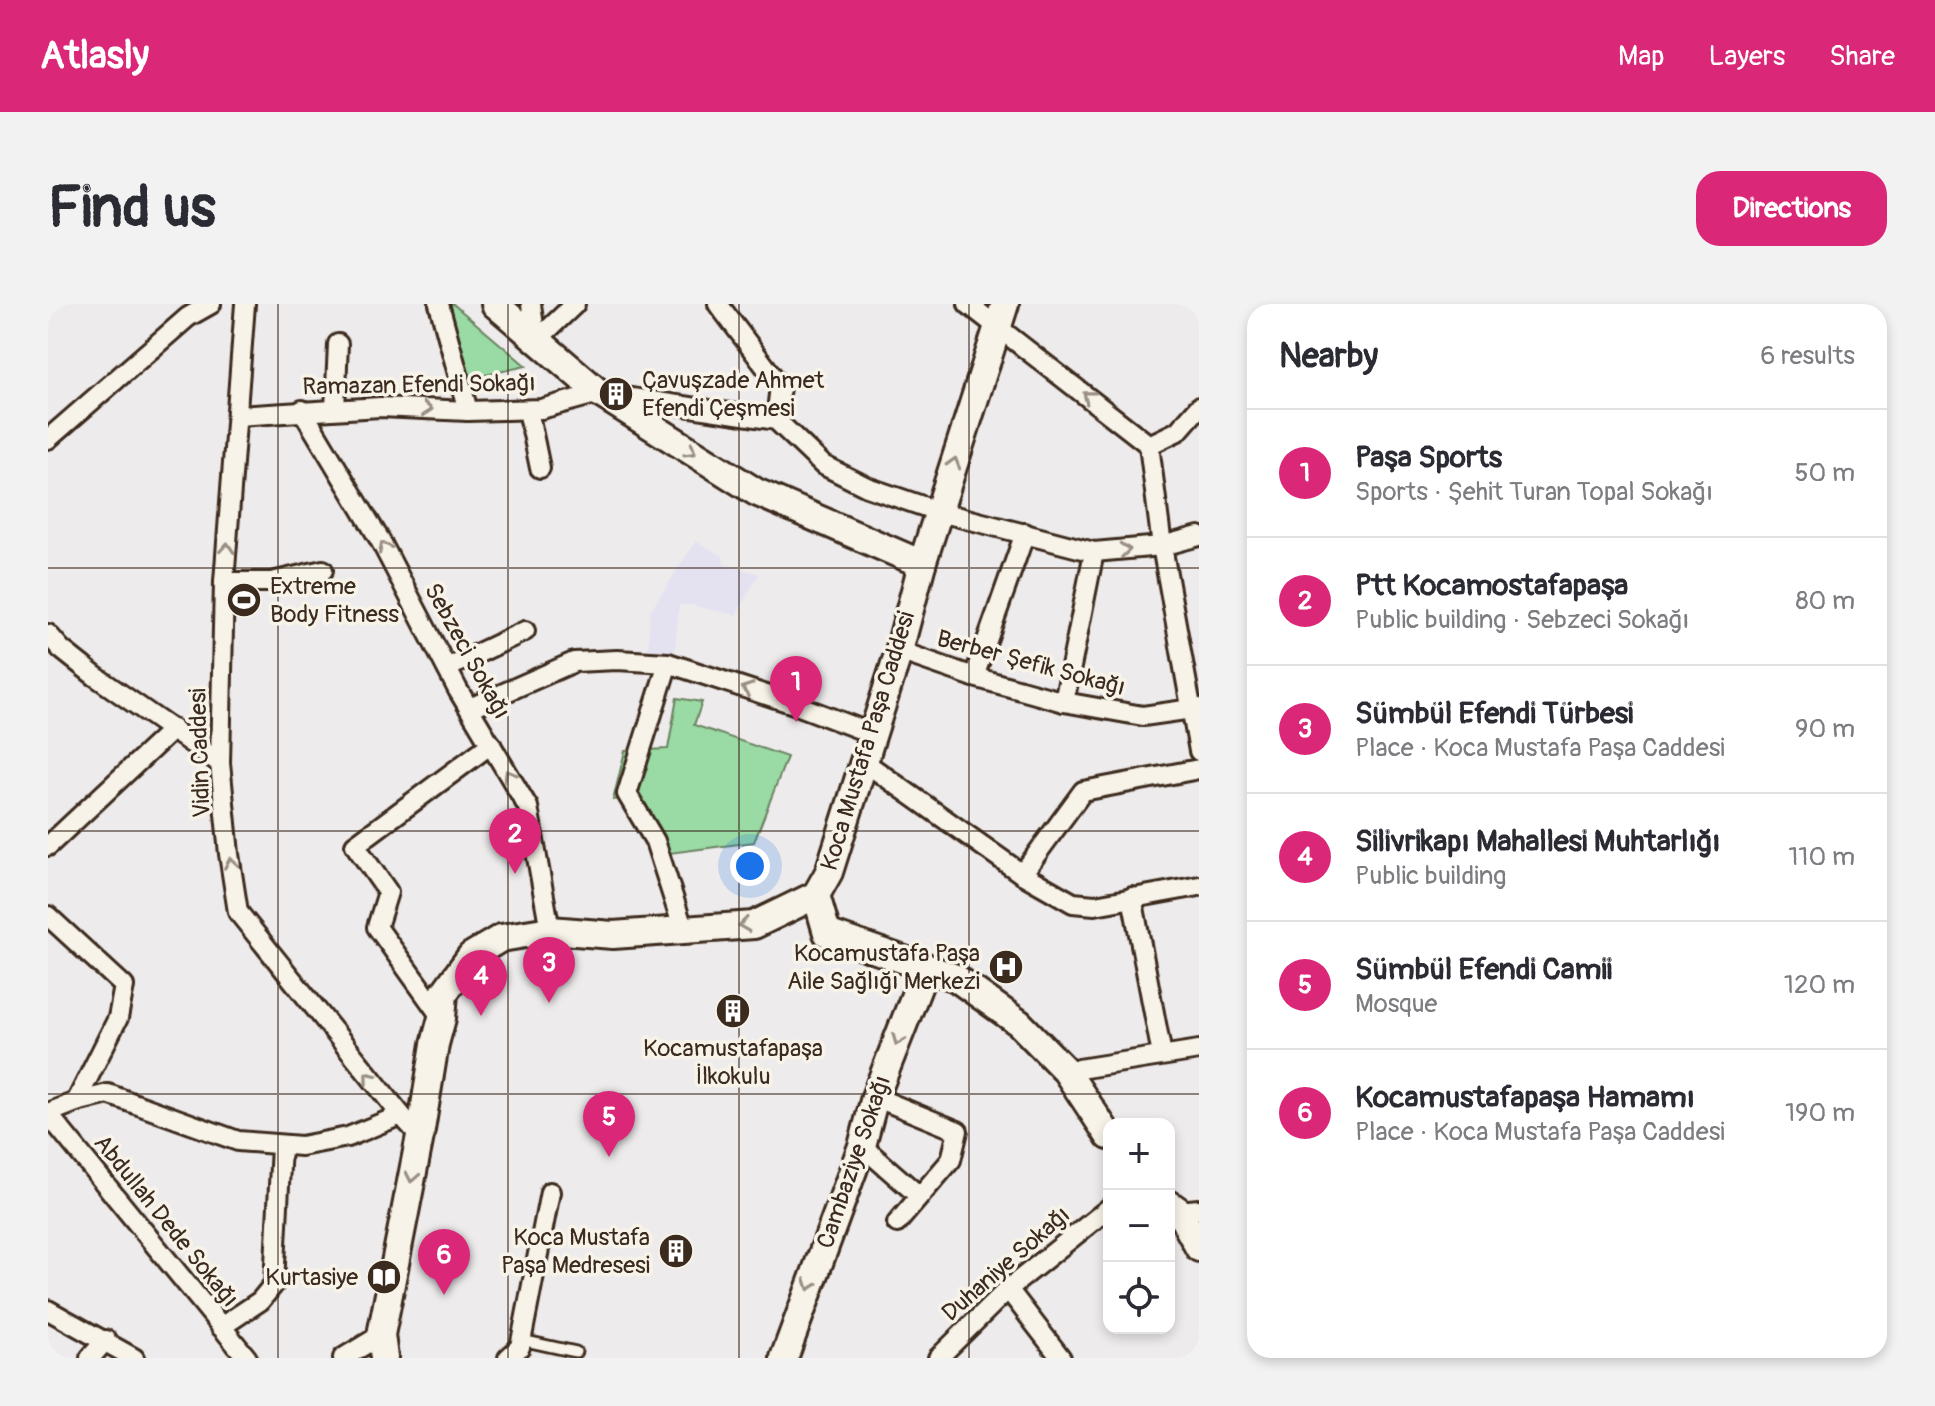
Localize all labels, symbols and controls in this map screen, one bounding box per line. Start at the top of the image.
text: Atlasly [40,32,149,80]
text: Map [1618,39,1664,74]
text: Layers [1708,39,1785,74]
text: Share [1829,39,1895,74]
button: Directions [1696,171,1887,246]
text: Find us [48,174,216,243]
text: Nearby [1279,335,1378,378]
text: 6 results [1760,340,1855,372]
place label: Çavuşzade Ahmet Efendi Çeşmesi [642,366,825,423]
street label: Ramazan Efendi Sokağı [302,368,536,402]
building icon: Çavuşzade Ahmet Efendi Çeşmesi [597,375,635,413]
one-way arrow [1082,392,1097,406]
one-way arrow [421,400,434,417]
text: Paşa Sports [1355,439,1502,476]
one-way arrow [682,441,697,456]
one-way arrow [945,457,961,470]
text: 1 [1300,457,1310,489]
text: 50 m [1794,457,1855,489]
text: Sports · Şehit Turan Topal Sokağı [1355,476,1713,508]
one-way arrow [218,541,235,554]
one-way arrow [378,541,393,555]
one-way arrow [1119,542,1132,559]
text: Ptt Kocamostafapaşa [1355,567,1628,604]
place label: Extreme Body Fitness [270,572,399,629]
street label: Sebzeci Sokağı [418,578,516,724]
sports icon: Extreme Body Fitness [225,581,263,619]
text: 2 [1298,585,1312,617]
text: 80 m [1795,585,1855,617]
text: Public building · Sebzeci Sokağı [1355,604,1689,636]
street label: Koca Mustafa Paşa Caddesi [815,608,921,874]
street label: Berber Şefik Sokağı [934,624,1128,702]
pin: 1 [770,656,822,722]
one-way arrow [741,682,755,698]
street label: Vidin Caddesi [183,688,217,818]
text: Sümbül Efendi Türbesi [1355,695,1633,732]
text: 3 [1298,713,1312,745]
text: 90 m [1795,713,1855,745]
text: Place · Koca Mustafa Paşa Caddesi [1355,732,1725,764]
one-way arrow [503,769,519,784]
pin: 2 [489,808,541,874]
text: Silivrikapı Mahallesi Muhtarlığı [1355,823,1720,860]
text: 4 [1297,841,1313,873]
text: 110 m [1788,841,1855,873]
your location [730,846,770,886]
one-way arrow [223,856,240,870]
text: Public building [1355,860,1506,892]
one-way arrow [738,916,751,933]
pin: 3 [523,937,575,1003]
place label: Kocamustafa Paşa Aile Sağlığı Merkezi [787,939,980,996]
hospital icon: Kocamustafa Paşa Aile Sağlığı Merkezi [987,948,1025,986]
pin: 4 [455,950,507,1016]
text: Sümbül Efendi Camii [1355,951,1612,988]
text: 5 [1298,969,1312,1001]
text: 120 m [1784,969,1855,1001]
text: Mosque [1355,988,1437,1020]
building icon: Kocamustafapaşa İlkokulu [714,992,752,1030]
one-way arrow [891,1032,908,1046]
place label: Kocamustafapaşa İlkokulu [643,1034,823,1091]
one-way arrow [365,1071,379,1086]
street label: Cambaziye Sokağı [811,1072,897,1252]
text: Kocamustafapaşa Hamamı [1355,1079,1695,1116]
pin: 5 [583,1091,635,1157]
text: 6 [1297,1097,1313,1129]
text: 190 m [1785,1097,1855,1129]
text: Place · Koca Mustafa Paşa Caddesi [1355,1116,1725,1148]
map controls [1103,1118,1175,1334]
button: + [1103,1118,1175,1190]
street label: Abdullah Dede Sokağı [88,1129,244,1313]
one-way arrow [405,1170,422,1183]
button: − [1103,1190,1175,1262]
street label: Duhaniye Sokağı [936,1200,1076,1328]
place label: Koca Mustafa Paşa Medresesi [501,1223,650,1280]
pin: 6 [418,1229,470,1295]
building icon: Koca Mustafa Paşa Medresesi [657,1232,695,1270]
library icon: Kurtasiye [365,1258,403,1296]
button: locate [1103,1262,1175,1334]
place label: Kurtasiye [265,1263,358,1292]
one-way arrow [803,1277,820,1291]

